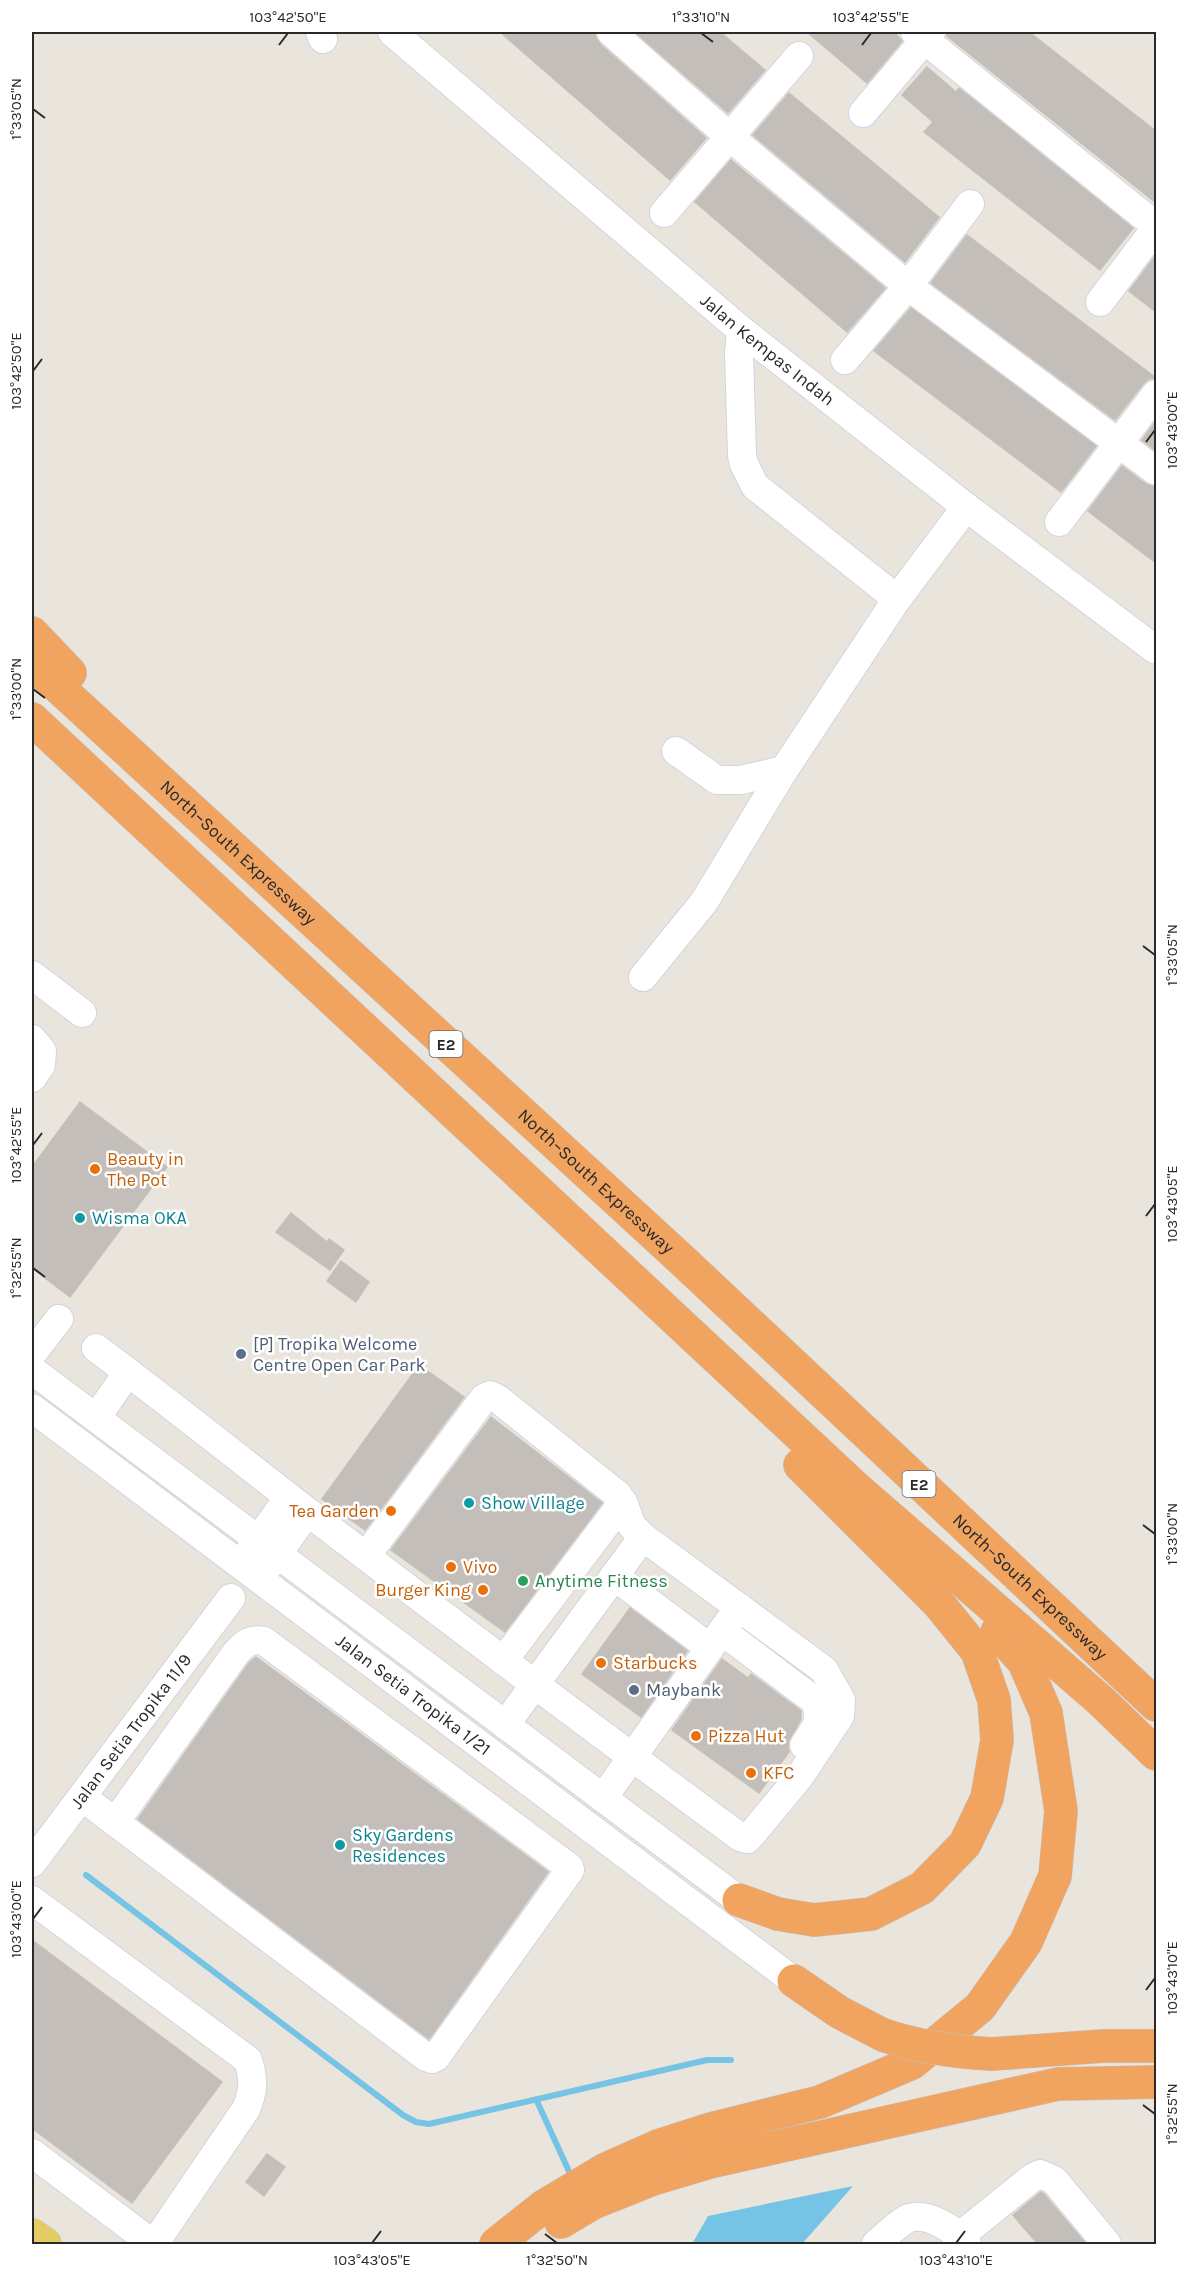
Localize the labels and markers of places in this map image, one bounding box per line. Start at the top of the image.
place label: Beauty in The Pot [107,1148,184,1191]
marker: Beauty in The Pot [88,1162,102,1176]
place label: Wisma OKA [92,1207,187,1229]
marker: Wisma OKA [73,1211,87,1225]
place label: [P] Tropika Welcome Centre Open Car Park [253,1333,426,1376]
marker: [P] Tropika Welcome Centre Open Car Park [234,1347,248,1361]
place label: Show Village [481,1492,585,1514]
marker: Show Village [462,1496,476,1510]
place label: Tea Garden [289,1500,379,1522]
marker: Tea Garden [384,1504,398,1518]
place label: Vivo [463,1556,497,1578]
marker: Vivo [444,1560,458,1574]
place label: Anytime Fitness [535,1570,668,1592]
marker: Anytime Fitness [516,1574,530,1588]
place label: Burger King [375,1579,471,1601]
marker: Burger King [476,1583,490,1597]
place label: Starbucks [613,1652,698,1674]
marker: Starbucks [594,1656,608,1670]
place label: Maybank [646,1679,721,1701]
marker: Maybank [627,1683,641,1697]
place label: Pizza Hut [708,1725,785,1747]
marker: Pizza Hut [689,1729,703,1743]
place label: KFC [763,1762,794,1784]
marker: KFC [744,1766,758,1780]
place label: Sky Gardens Residences [352,1824,454,1867]
marker: Sky Gardens Residences [333,1838,347,1852]

